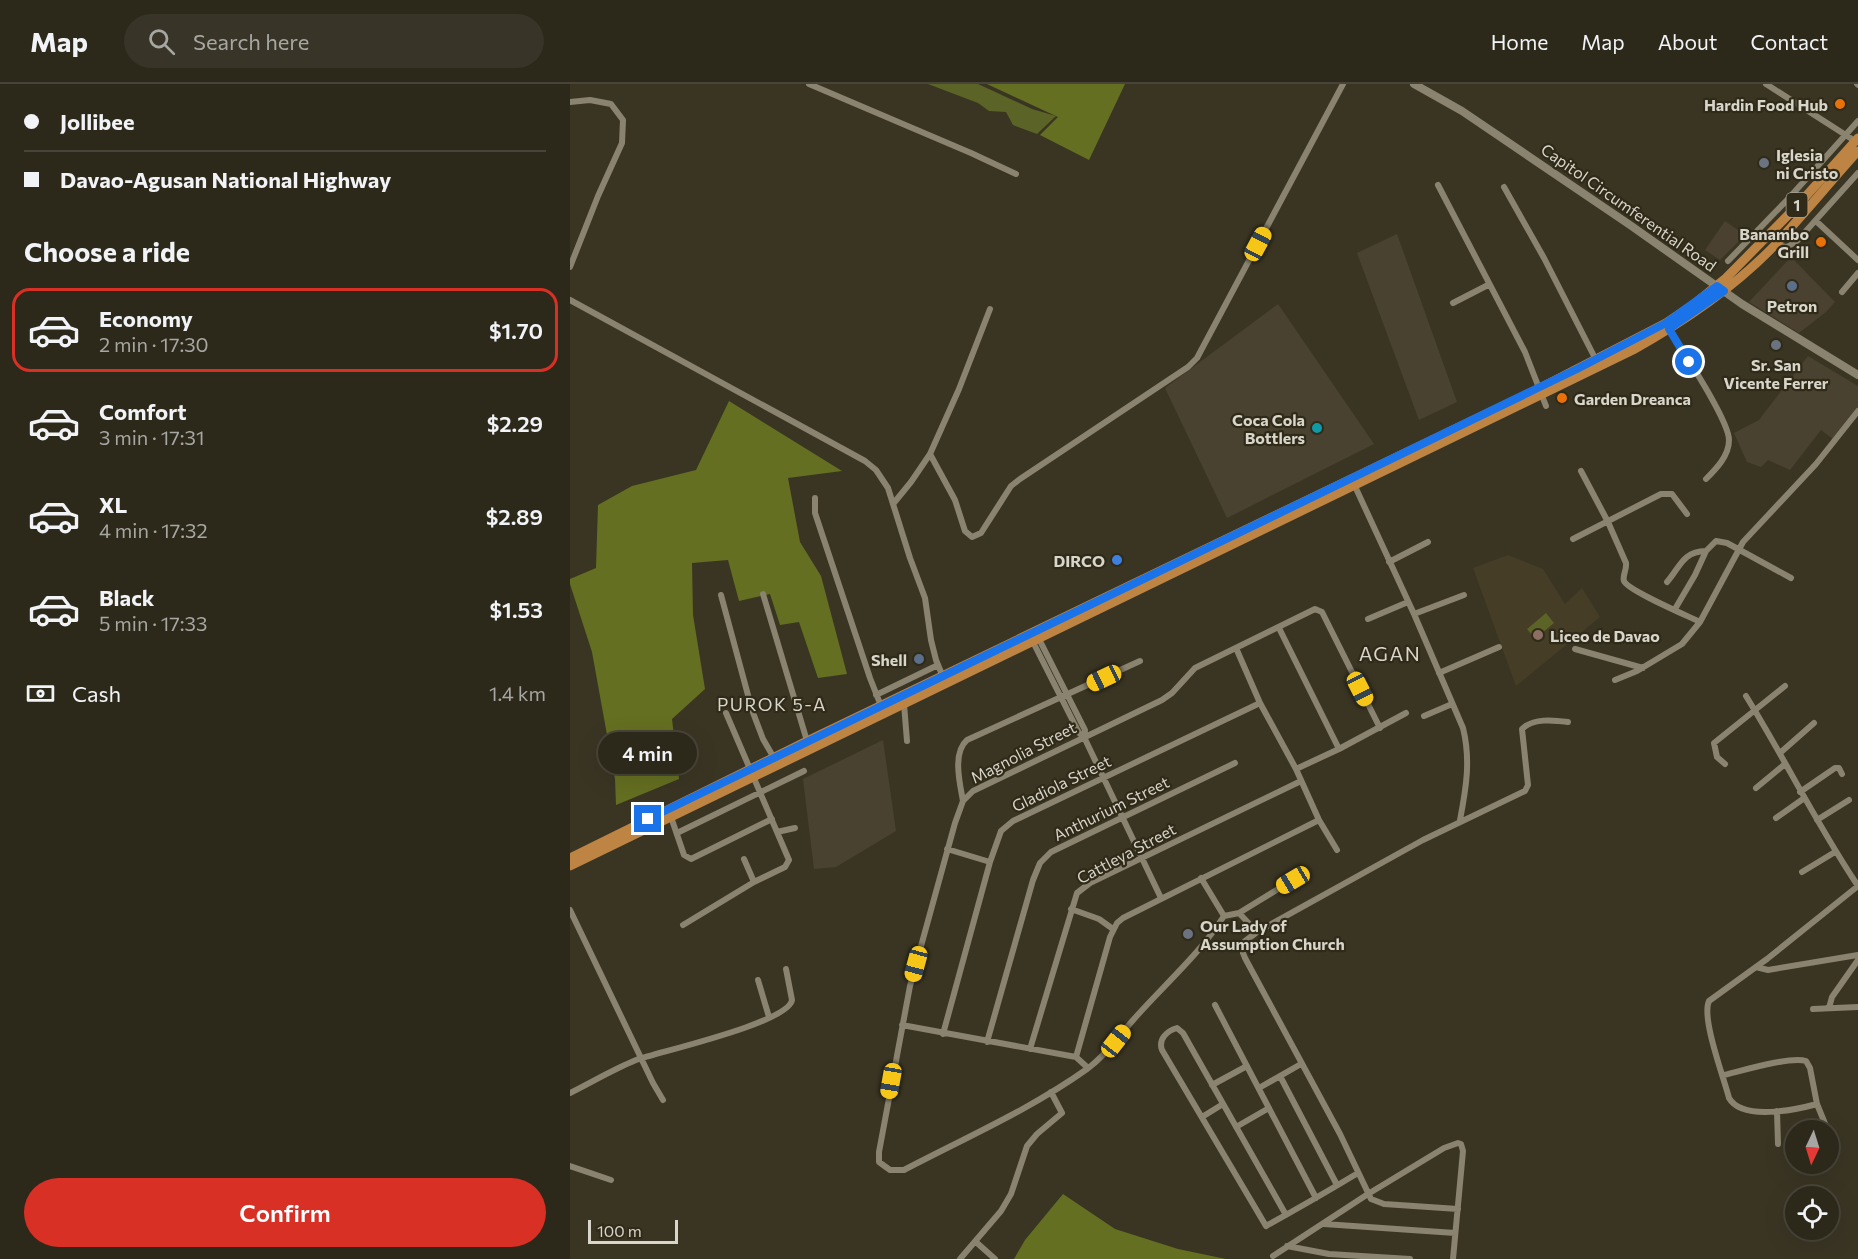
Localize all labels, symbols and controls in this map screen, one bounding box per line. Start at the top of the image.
search box [124,14,544,68]
text: Map [30,24,88,58]
icon: search [145,25,178,58]
text: Search here [193,28,309,55]
text: Home [1491,29,1548,54]
text: Map [1581,29,1625,54]
text: About [1658,29,1717,54]
text: Contact [1750,29,1828,54]
place label: Hardin Food Hub [1704,95,1828,114]
marker: Hardin Food Hub [1833,97,1847,111]
text: Jollibee [60,108,134,135]
street label: Capitol Circumferential Road [1538,139,1720,275]
place label: Iglesia ni Cristo [1776,145,1839,182]
marker: Iglesia ni Cristo [1757,156,1771,170]
text: Davao-Agusan National Highway [60,166,391,193]
road number: 1 [1786,193,1808,217]
car [1242,224,1274,264]
place label: Banambo Grill [1739,224,1809,261]
text: Choose a ride [24,235,190,268]
marker: Banambo Grill [1814,235,1828,249]
marker: Petron [1785,279,1799,293]
place label: Petron [1767,296,1817,315]
icon: car [27,303,81,357]
text: Economy [99,305,193,332]
text: $1.70 [489,317,543,344]
text: 2 min · 17:30 [99,332,209,356]
marker: Sr. San Vicente Ferrer [1769,338,1783,352]
route start [1675,348,1702,375]
place label: Sr. San Vicente Ferrer [1724,355,1829,392]
place label: Garden Dreanca [1574,389,1691,408]
marker: Garden Dreanca [1555,391,1569,405]
icon: car [27,396,81,450]
text: Comfort [99,398,187,425]
text: $2.29 [487,410,543,437]
place label: Coca Cola Bottlers [1232,410,1305,447]
marker: Coca Cola Bottlers [1310,421,1324,435]
text: 3 min · 17:31 [99,425,204,449]
icon: car [27,489,81,543]
text: XL [99,491,127,518]
text: $2.89 [486,503,543,530]
text: 4 min · 17:32 [99,518,208,542]
place label: DIRCO [1054,551,1105,570]
marker: DIRCO [1110,553,1124,567]
icon: car [27,582,81,636]
text: Black [99,584,154,611]
text: $1.53 [490,596,543,623]
text: 5 min · 17:33 [99,611,207,635]
place label: Liceo de Davao [1550,626,1660,645]
marker: Liceo de Davao [1531,628,1545,642]
district label: AGAN [1359,641,1421,665]
place label: Shell [871,650,907,669]
marker: Shell [912,652,926,666]
car [1084,662,1124,694]
car [1344,669,1376,709]
icon: cash [24,677,57,710]
text: Cash [72,680,121,707]
text: 1.4 km [489,681,546,705]
district label: PUROK 5-A [717,693,827,715]
street label: Magnolia Street [967,717,1079,787]
callout: 4 min [598,732,698,774]
text: 4 min [622,741,673,765]
street label: Gladiola Street [1008,751,1114,815]
street label: Anthurium Street [1050,772,1172,844]
route end [634,805,661,832]
street label: Cattleya Street [1073,819,1179,887]
car [1273,863,1313,897]
place label: Our Lady of Assumption Church [1200,916,1345,953]
marker: Our Lady of Assumption Church [1181,927,1195,941]
car [903,944,929,984]
car [1098,1021,1134,1061]
car [879,1062,903,1100]
north arrow [1785,1120,1839,1174]
map controls [1785,1120,1839,1240]
button: Confirm [24,1178,546,1247]
button: locate [1785,1186,1839,1240]
scale bar [588,1217,678,1244]
text: 100 m [597,1221,642,1240]

